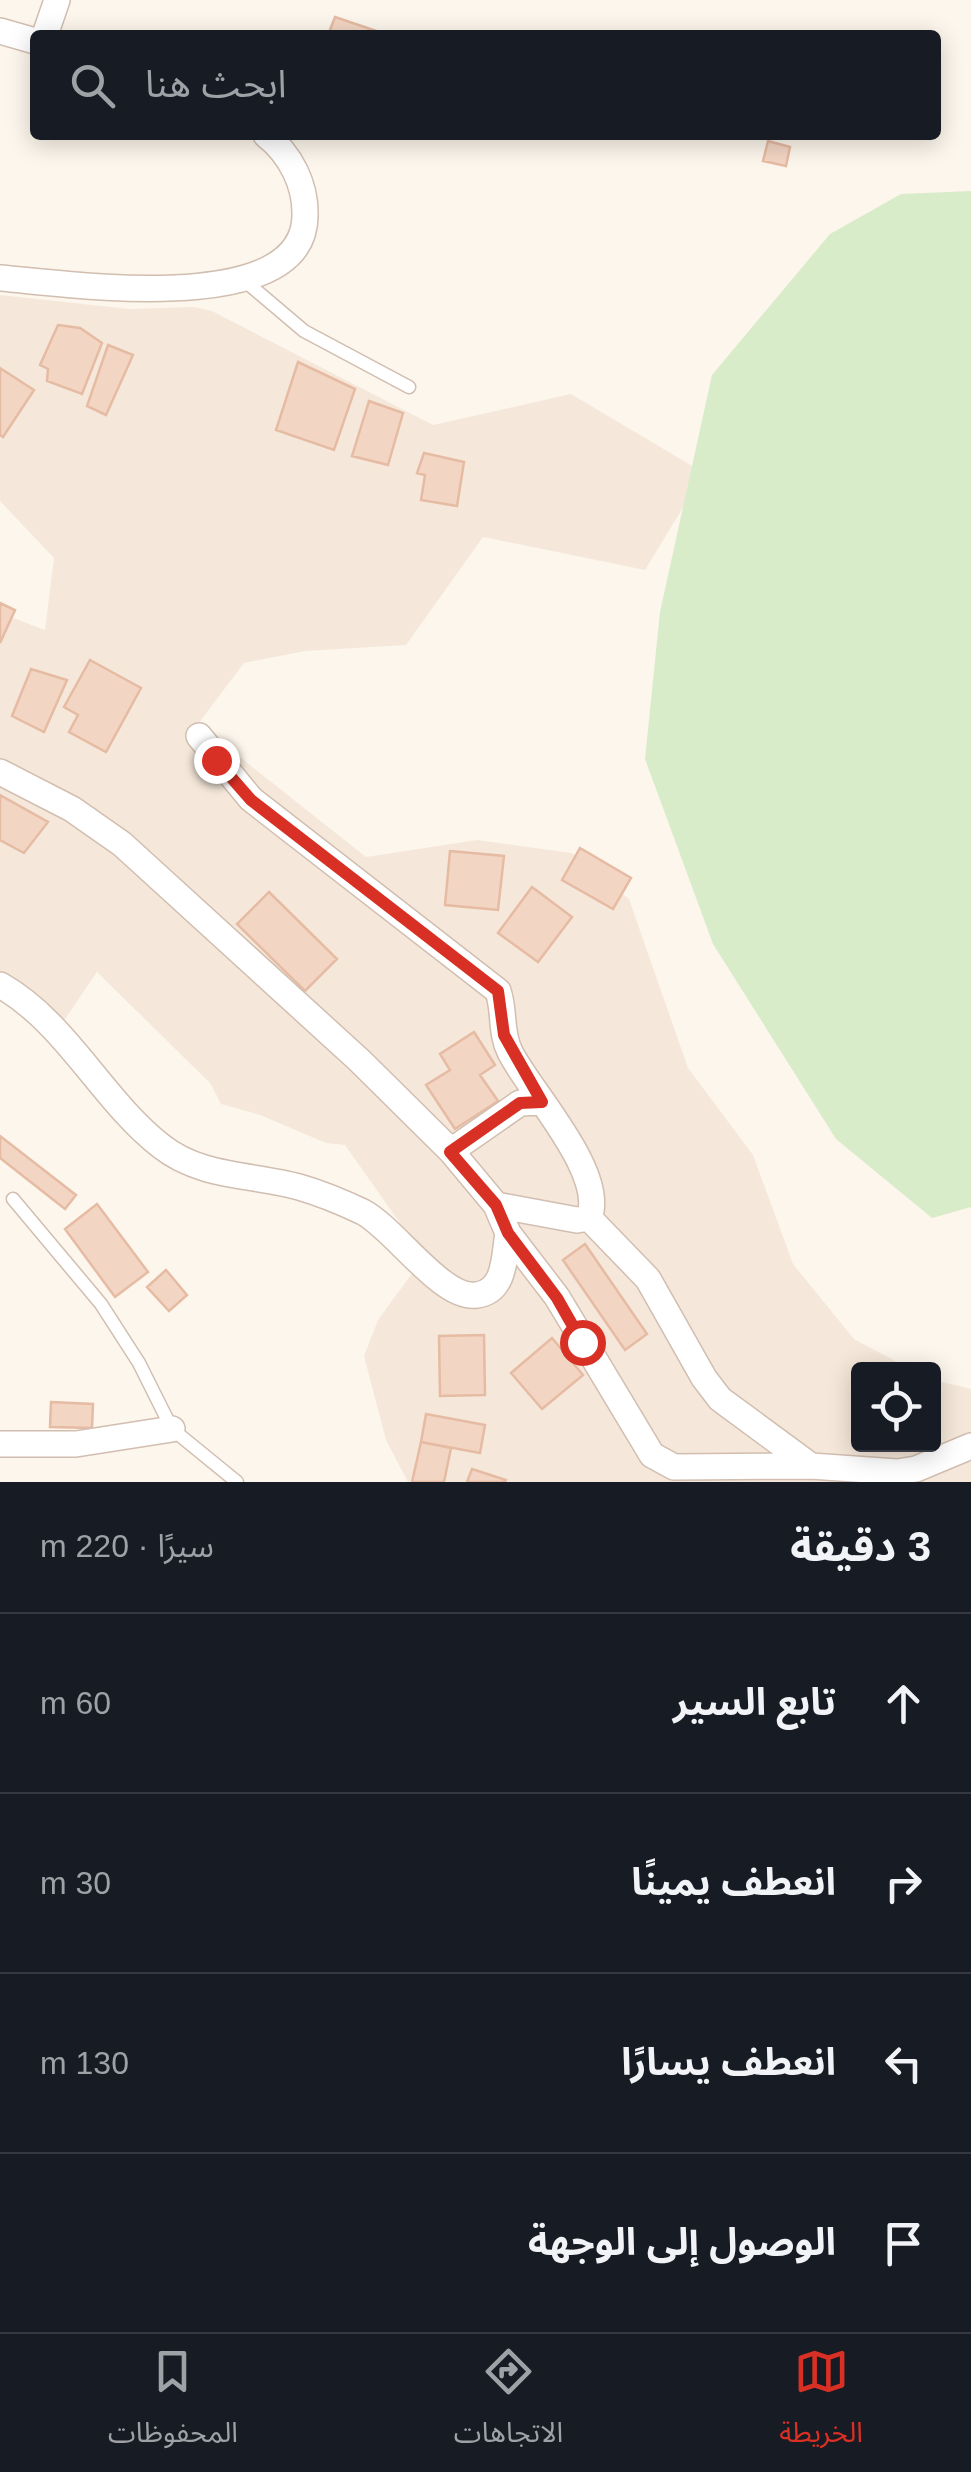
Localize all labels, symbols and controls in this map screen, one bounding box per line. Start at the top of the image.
search box [30,30,941,140]
icon: search [65,58,120,113]
text: ابحث هنا [145,63,286,105]
route end [194,738,240,784]
route start [560,1320,606,1366]
map controls [851,1362,941,1452]
button: locate [851,1362,941,1452]
text: 3 دقيقة [790,1523,931,1570]
text: سيرًا · 220 m [40,1528,214,1564]
icon: ahead [876,1676,931,1731]
text: تابع السير [673,1681,836,1723]
text: 60 m [40,1685,111,1721]
icon: right [876,1856,931,1911]
text: انعطف يمينًا [631,1861,836,1903]
text: 30 m [40,1865,111,1901]
icon: left [876,2036,931,2091]
text: انعطف يسارًا [621,2041,836,2083]
text: 130 m [40,2045,129,2081]
icon: arrive [876,2216,931,2271]
text: الوصول إلى الوجهة [528,2221,836,2263]
tab: المحفوظات [108,2344,238,2463]
tab: الاتجاهات [454,2344,563,2463]
tab: الخريطة [779,2344,863,2463]

